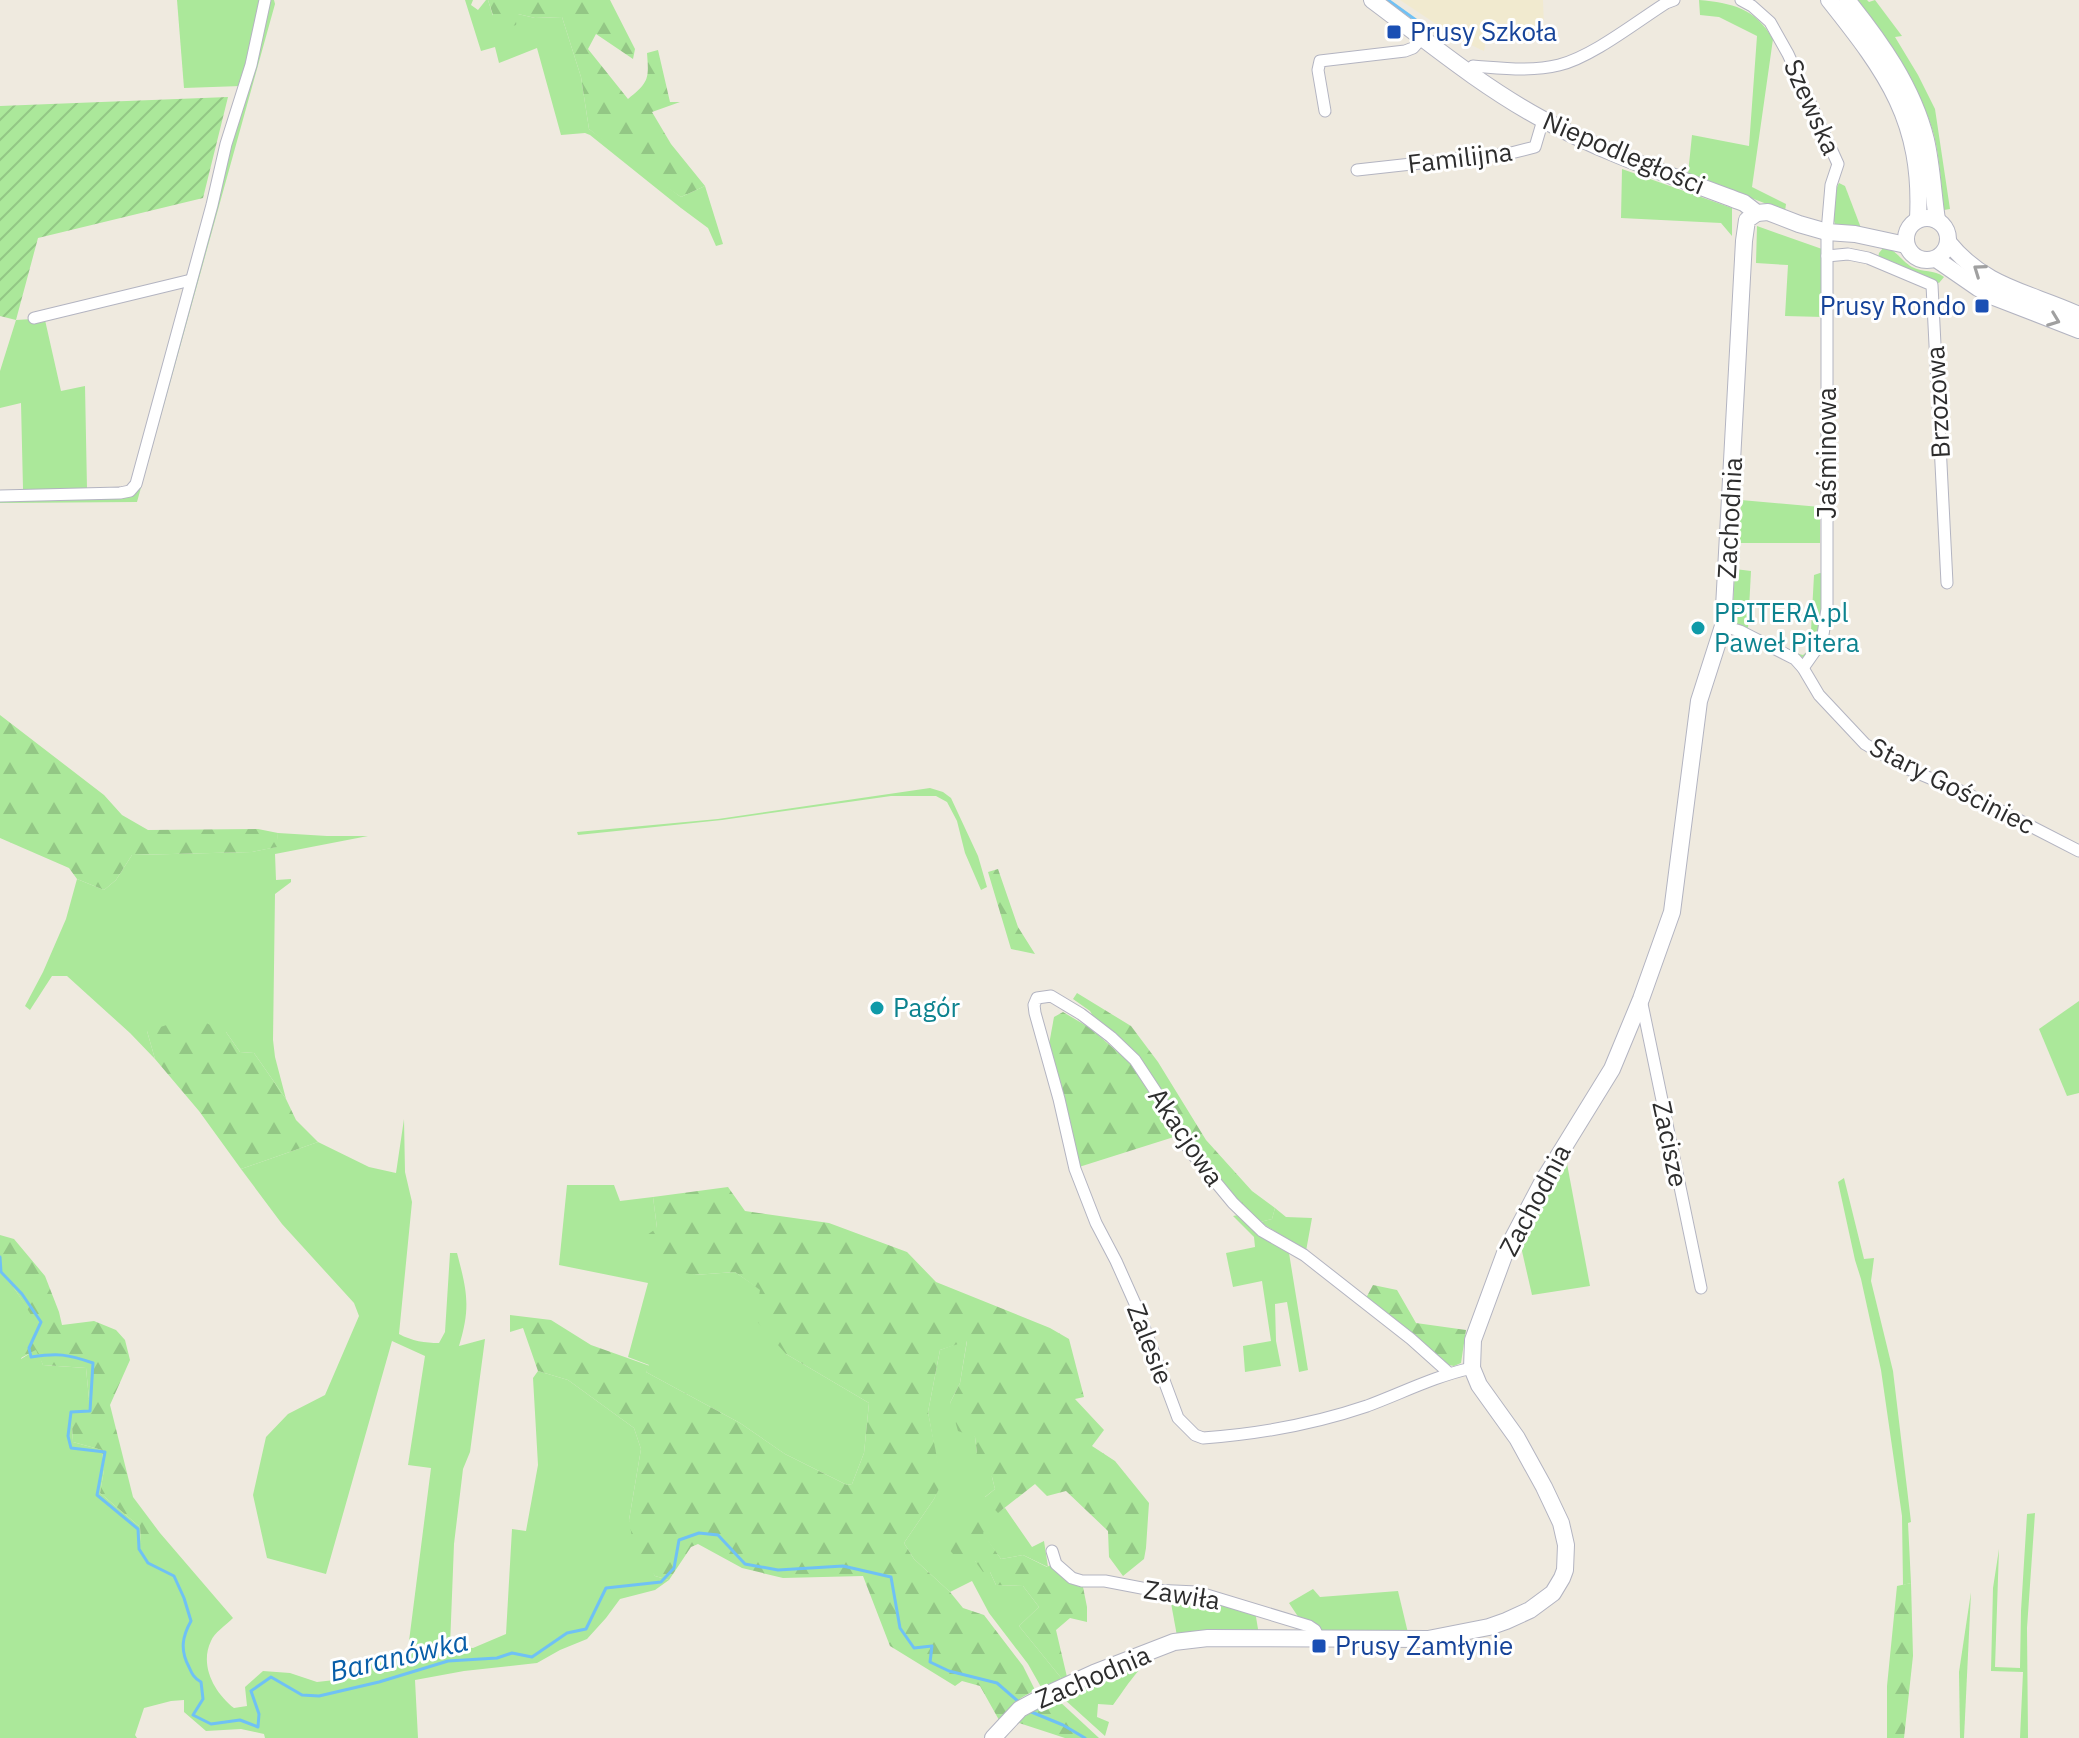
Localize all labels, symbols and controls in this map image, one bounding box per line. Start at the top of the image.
place label: Prusy Szkoła [1410,14,1557,48]
marker: Prusy Szkoła [1385,23,1403,41]
street label: Szewska [1777,54,1849,160]
street label: Niepodległości [1538,103,1711,202]
street label: Familijna [1406,134,1514,180]
one-way arrow [1973,265,1988,280]
place label: Prusy Rondo [1820,288,1966,322]
marker: Prusy Rondo [1973,297,1991,315]
one-way arrow [2046,311,2060,327]
street label: Brzozowa [1917,345,1957,459]
street label: Jaśminowa [1809,387,1843,519]
street label: Zachodnia [1709,456,1749,580]
place label: PPITERA.pl Paweł Pitera [1714,595,1860,659]
marker: PPITERA.pl Paweł Pitera [1689,619,1707,637]
street label: Stary Gościniec [1864,729,2041,841]
place label: Pagór [893,990,961,1024]
marker: Pagór [868,999,886,1017]
street label: Akacjowa [1141,1081,1232,1192]
street label: Zacisze [1645,1098,1697,1190]
street label: Zachodnia [1491,1138,1578,1261]
street label: Zalesie [1120,1298,1182,1389]
street label: Zawiła [1142,1571,1223,1617]
water label: Baranówka [326,1622,472,1689]
place label: Prusy Zamłynie [1335,1628,1513,1662]
street label: Zachodnia [1030,1637,1155,1715]
marker: Prusy Zamłynie [1310,1637,1328,1655]

